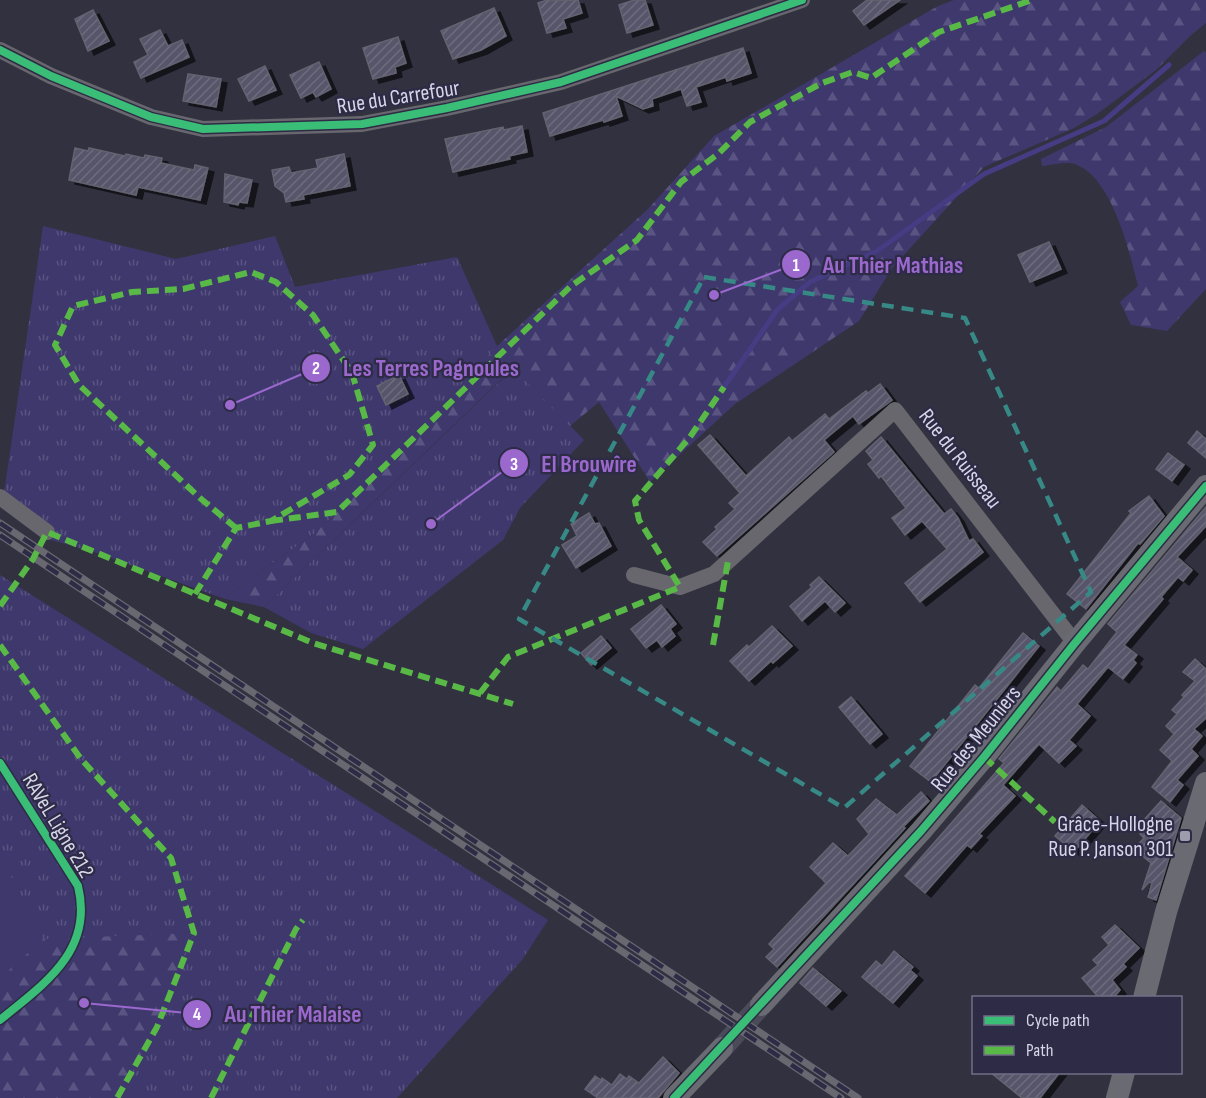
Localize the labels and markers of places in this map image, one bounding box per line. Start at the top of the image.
callout: Au Thier Mathias [781,243,975,285]
callout: Les Terres Pagnoules [301,347,531,389]
callout: El Brouwîre [499,442,649,484]
place label: Grâce-Hollogne Rue P. Janson 301 [1048,811,1173,863]
marker: Grâce-Hollogne Rue P. Janson 301 [1178,829,1192,843]
callout: Au Thier Malaise [182,993,373,1035]

